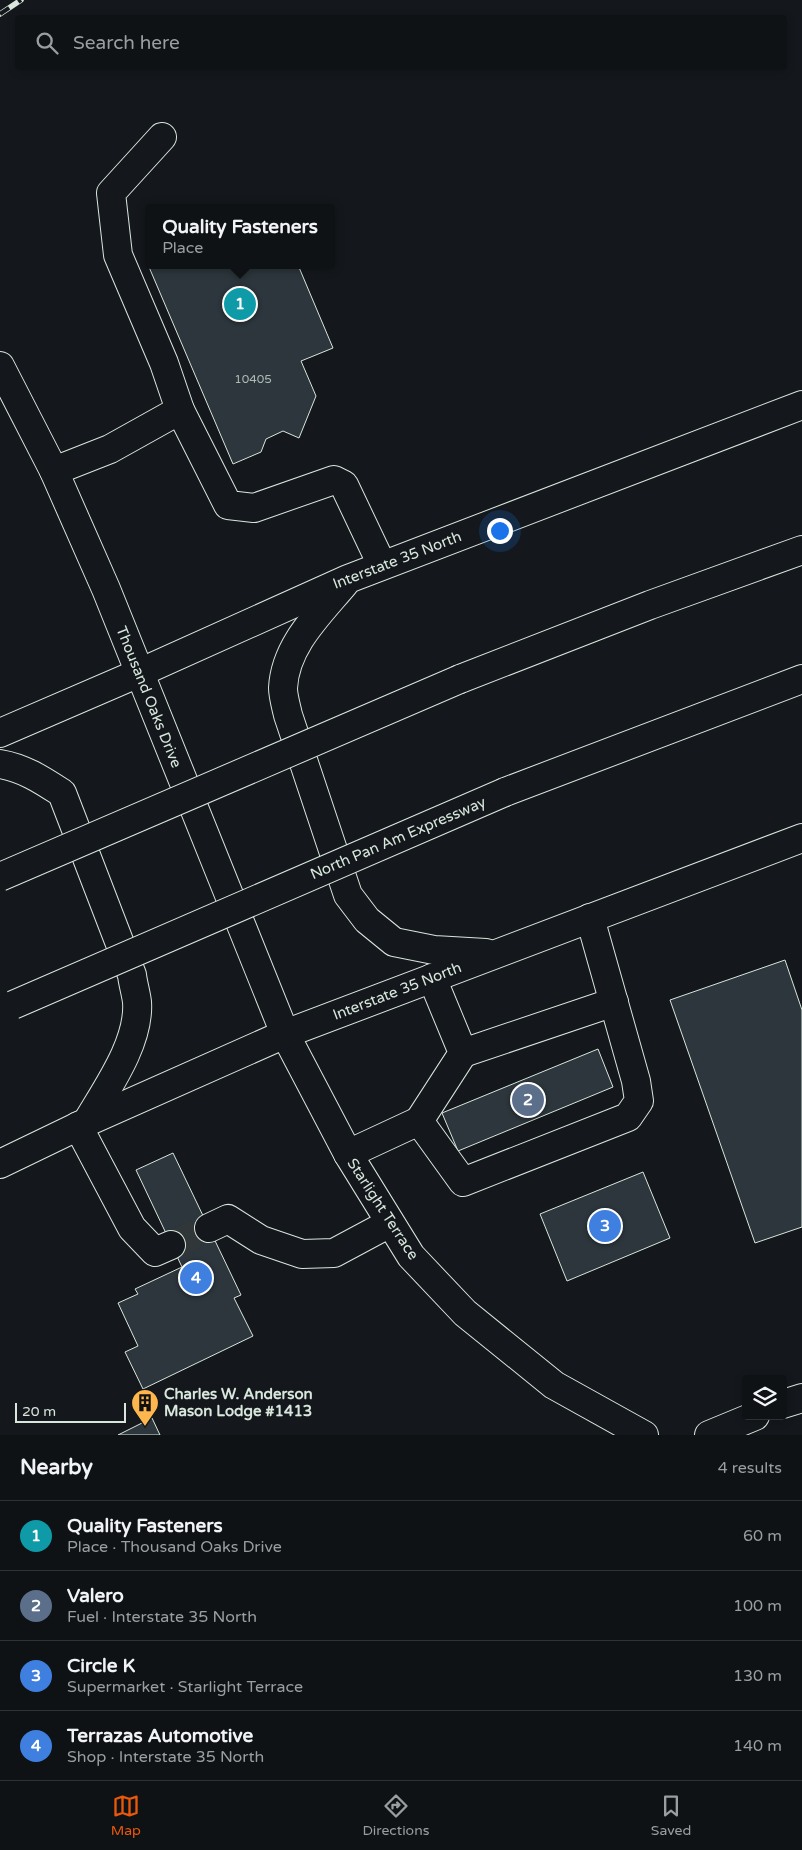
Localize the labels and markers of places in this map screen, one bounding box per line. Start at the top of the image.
pin: 1 [224,285,256,323]
pin: 2 [512,1081,544,1119]
pin: 3 [589,1207,621,1245]
pin: 4 [180,1259,212,1297]
place label: Charles W. Anderson Mason Lodge #1413 [164,1385,313,1421]
building icon: Charles W. Anderson Mason Lodge #1413 [130,1388,160,1427]

